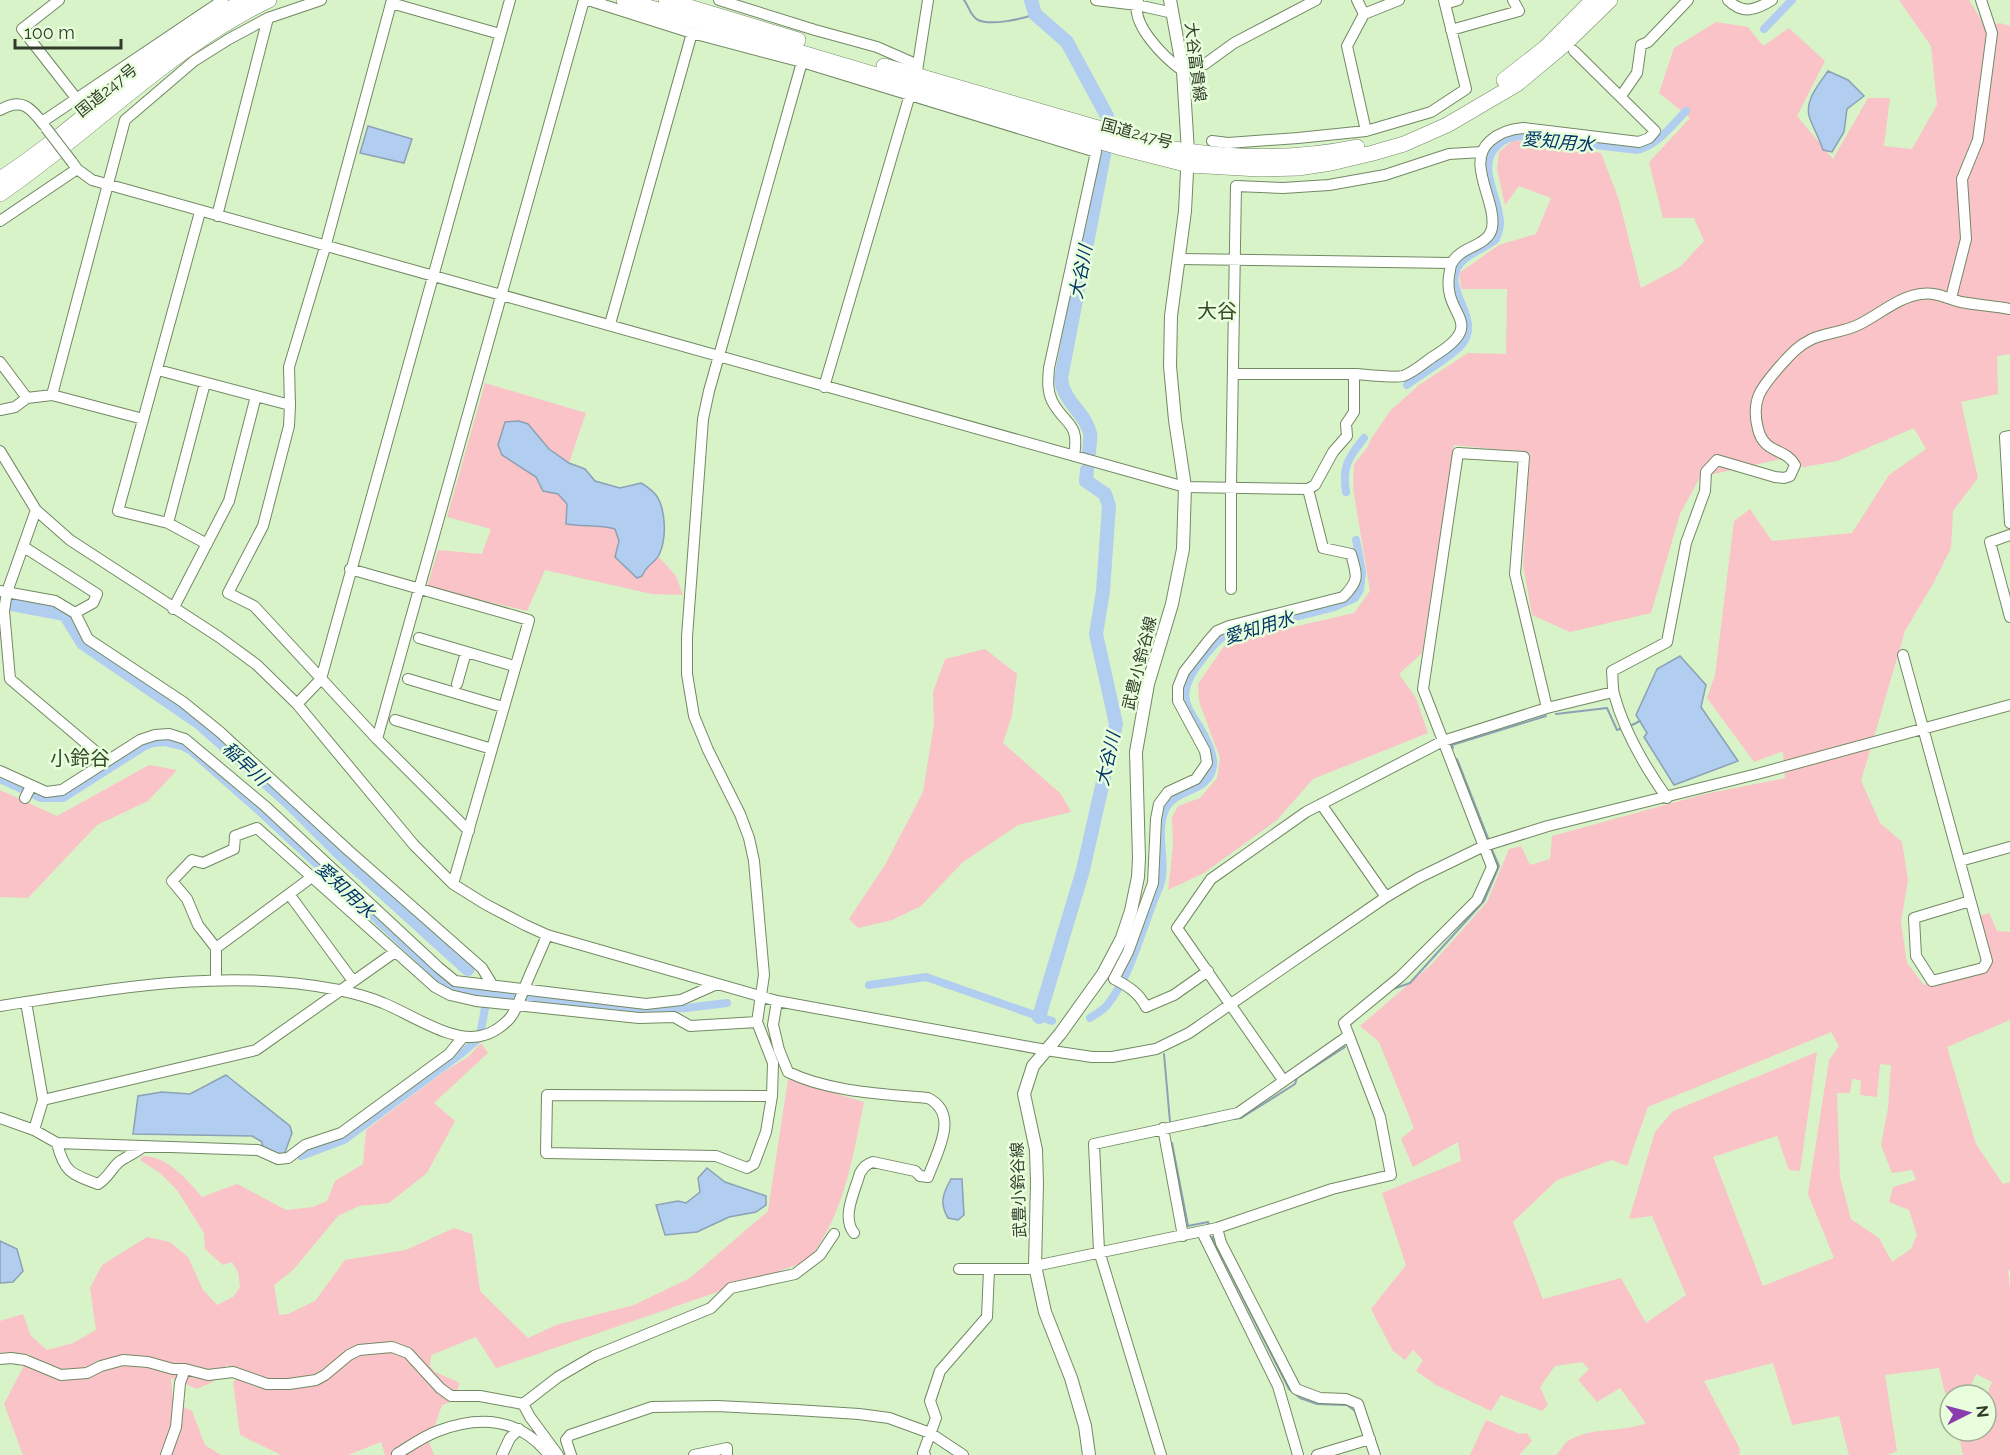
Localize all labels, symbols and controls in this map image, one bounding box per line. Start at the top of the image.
scale bar [15,12,122,50]
street label: 大谷富貴線 [1181,21,1210,103]
text: 100 m [24,22,75,43]
street label: 国道247号 [72,60,141,121]
street label: 国道247号 [1099,115,1175,152]
water label: 愛知用水 [1521,128,1597,155]
water label: 大谷川 [1065,241,1096,300]
district label: 大谷 [1197,299,1237,323]
water label: 愛知用水 [1221,606,1298,648]
street label: 武豊小鈴谷線 [1119,614,1160,712]
water label: 大谷川 [1091,728,1124,788]
water label: 稲早川 [218,738,274,791]
district label: 小鈴谷 [50,746,110,770]
water label: 愛知用水 [312,857,380,923]
street label: 武豊小鈴谷線 [1007,1142,1030,1238]
north arrow [1938,1383,1998,1443]
text: N [1972,1404,1993,1419]

